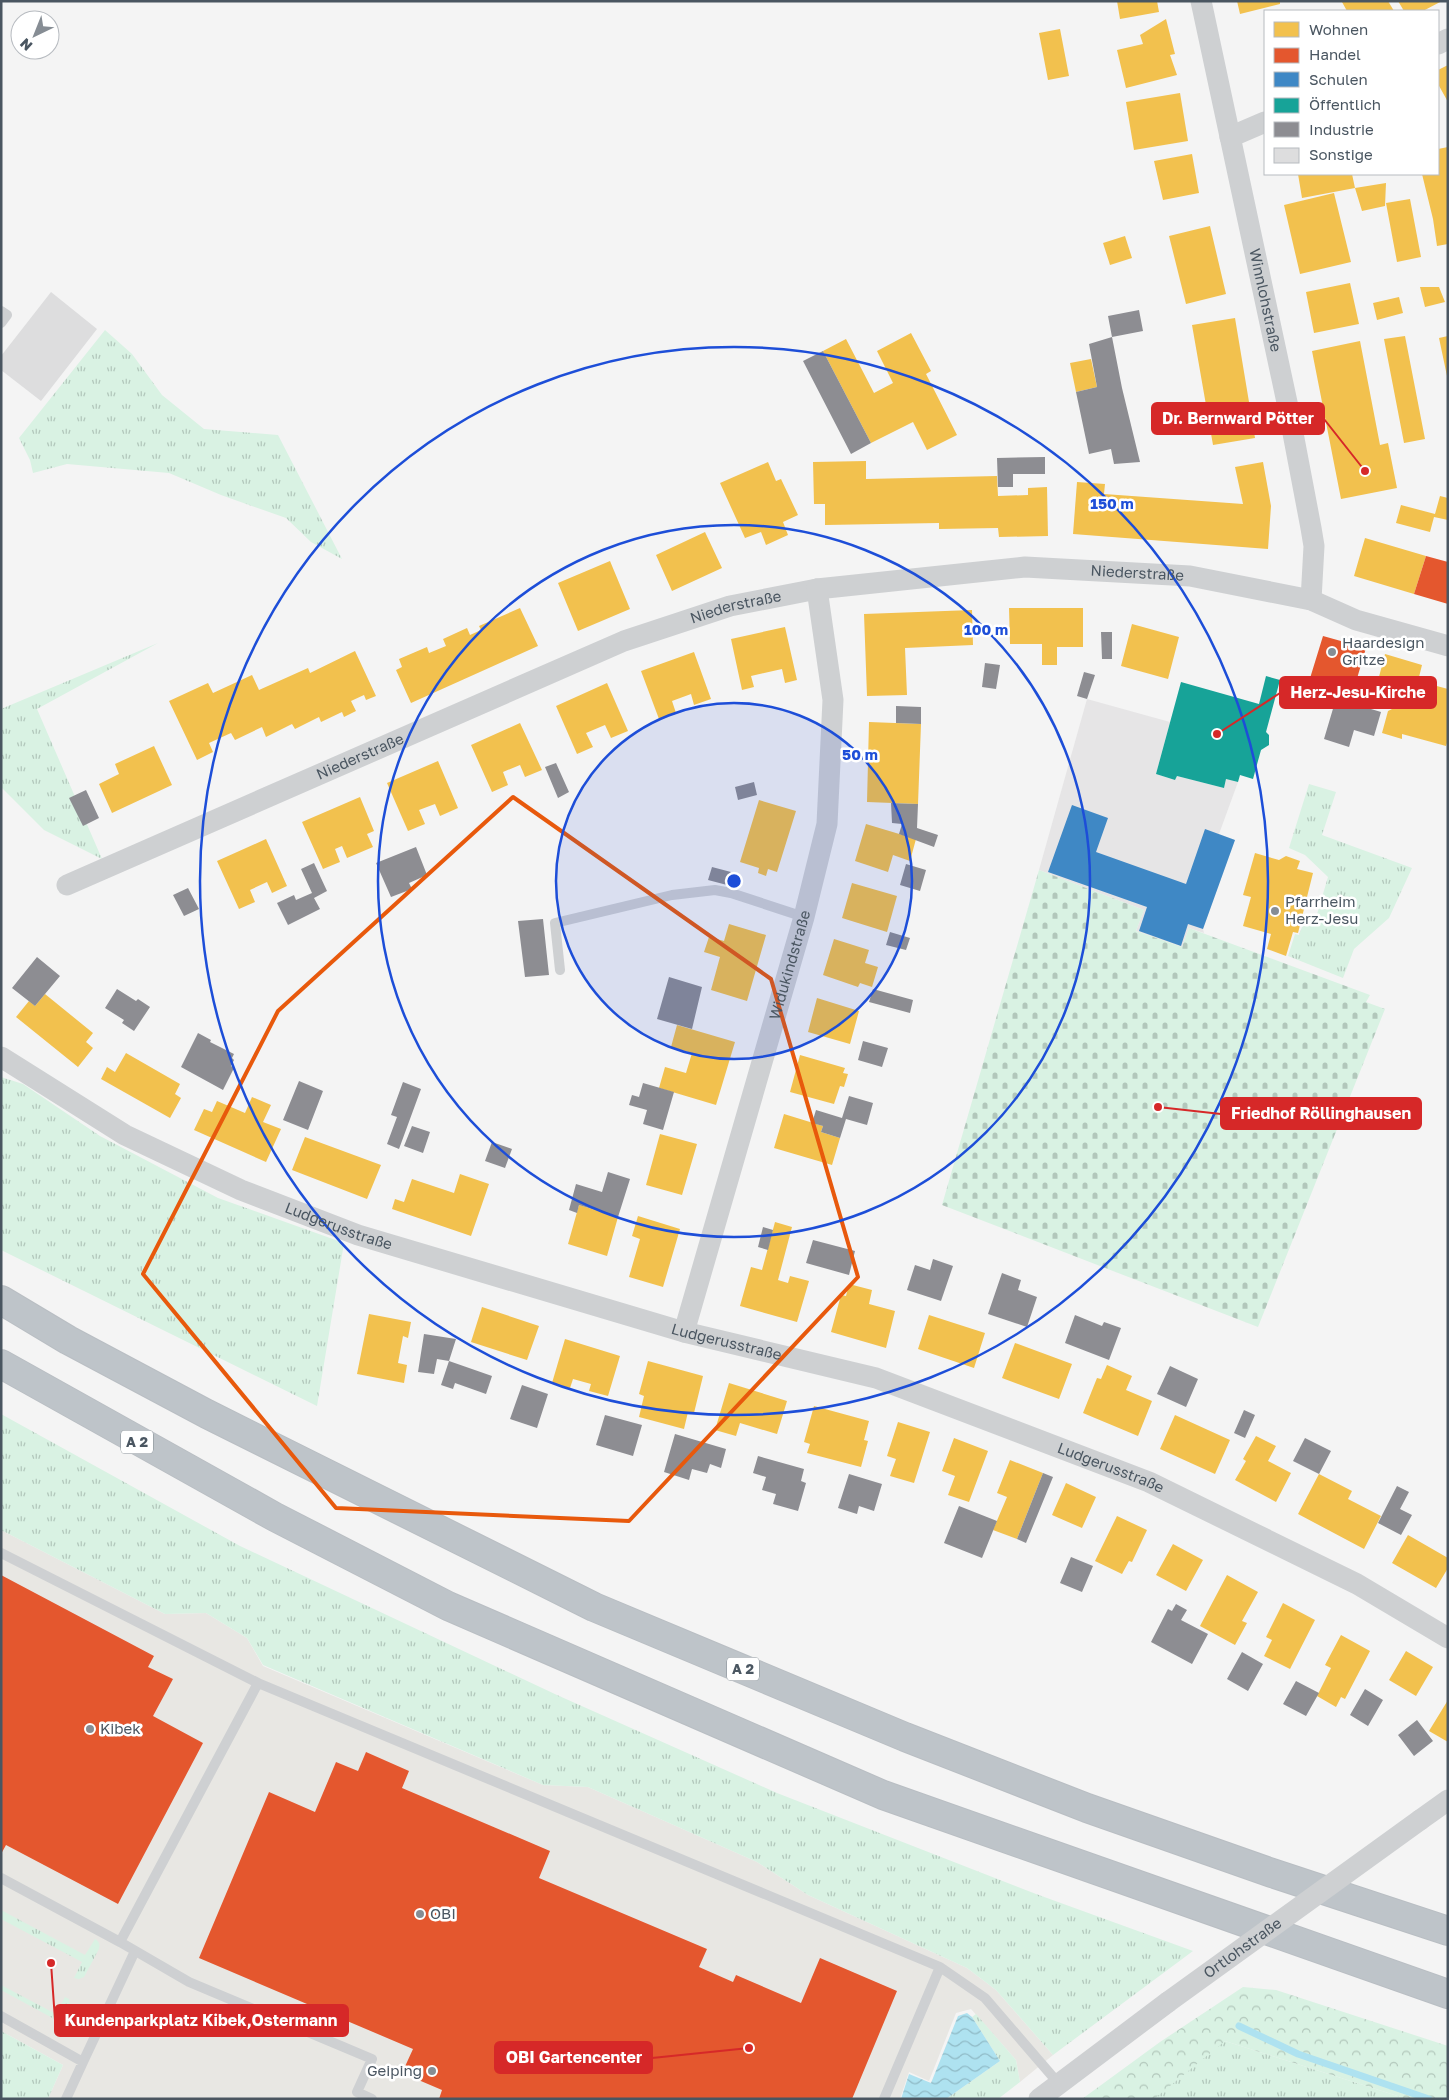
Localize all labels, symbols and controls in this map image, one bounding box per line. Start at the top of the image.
north arrow [10,10,60,60]
legend [1264,10,1439,175]
text: Wohnen [1309,20,1368,38]
text: N [16,35,35,55]
text: Handel [1309,45,1361,63]
text: Schulen [1309,70,1368,88]
text: Öffentlich [1309,95,1381,113]
text: Industrie [1309,120,1374,138]
text: Sonstige [1309,145,1373,163]
street label: Winnlohstraße [1246,247,1286,354]
callout: Dr. Bernward Pötter [1152,403,1324,434]
text: Dr. Bernward Pötter [1162,408,1314,428]
text: 150 m [1090,494,1134,512]
street label: Niederstraße [1090,561,1185,584]
street label: Niederstraße [687,586,783,627]
text: 100 m [964,620,1008,638]
place label: Haardesign Gritze [1342,633,1424,668]
marker: Haardesign Gritze [1326,646,1338,658]
callout: Herz-Jesu-Kirche [1280,677,1436,708]
text: Herz-Jesu-Kirche [1290,682,1426,702]
street label: Niederstraße [313,729,406,783]
text: 50 m [842,745,878,763]
centre of rings [725,872,743,890]
place label: Pfarrheim Herz-Jesu [1285,892,1358,927]
marker: Pfarrheim Herz-Jesu [1269,905,1281,917]
street label: Widukindstraße [765,908,813,1022]
callout: Friedhof Röllinghausen [1221,1098,1421,1129]
text: Friedhof Röllinghausen [1231,1103,1411,1123]
street label: Ludgerusstraße [283,1198,395,1253]
street label: Ludgerusstraße [669,1319,784,1363]
road number: A 2 [121,1430,153,1454]
street label: Ludgerusstraße [1055,1438,1168,1496]
road number: A 2 [727,1658,759,1680]
place label: Kibek [100,1719,141,1737]
marker: Kibek [84,1723,96,1735]
place label: OBI [430,1904,456,1922]
marker: OBI [414,1908,426,1920]
street label: Ortlohstraße [1200,1913,1285,1981]
callout: Kundenparkplatz Kibek,Ostermann [55,2005,348,2036]
text: Kundenparkplatz Kibek,Ostermann [65,2010,337,2030]
callout: OBI Gartencenter [495,2042,652,2073]
text: OBI Gartencenter [506,2047,642,2067]
place label: Geiping [367,2061,422,2079]
marker: Geiping [426,2065,438,2077]

